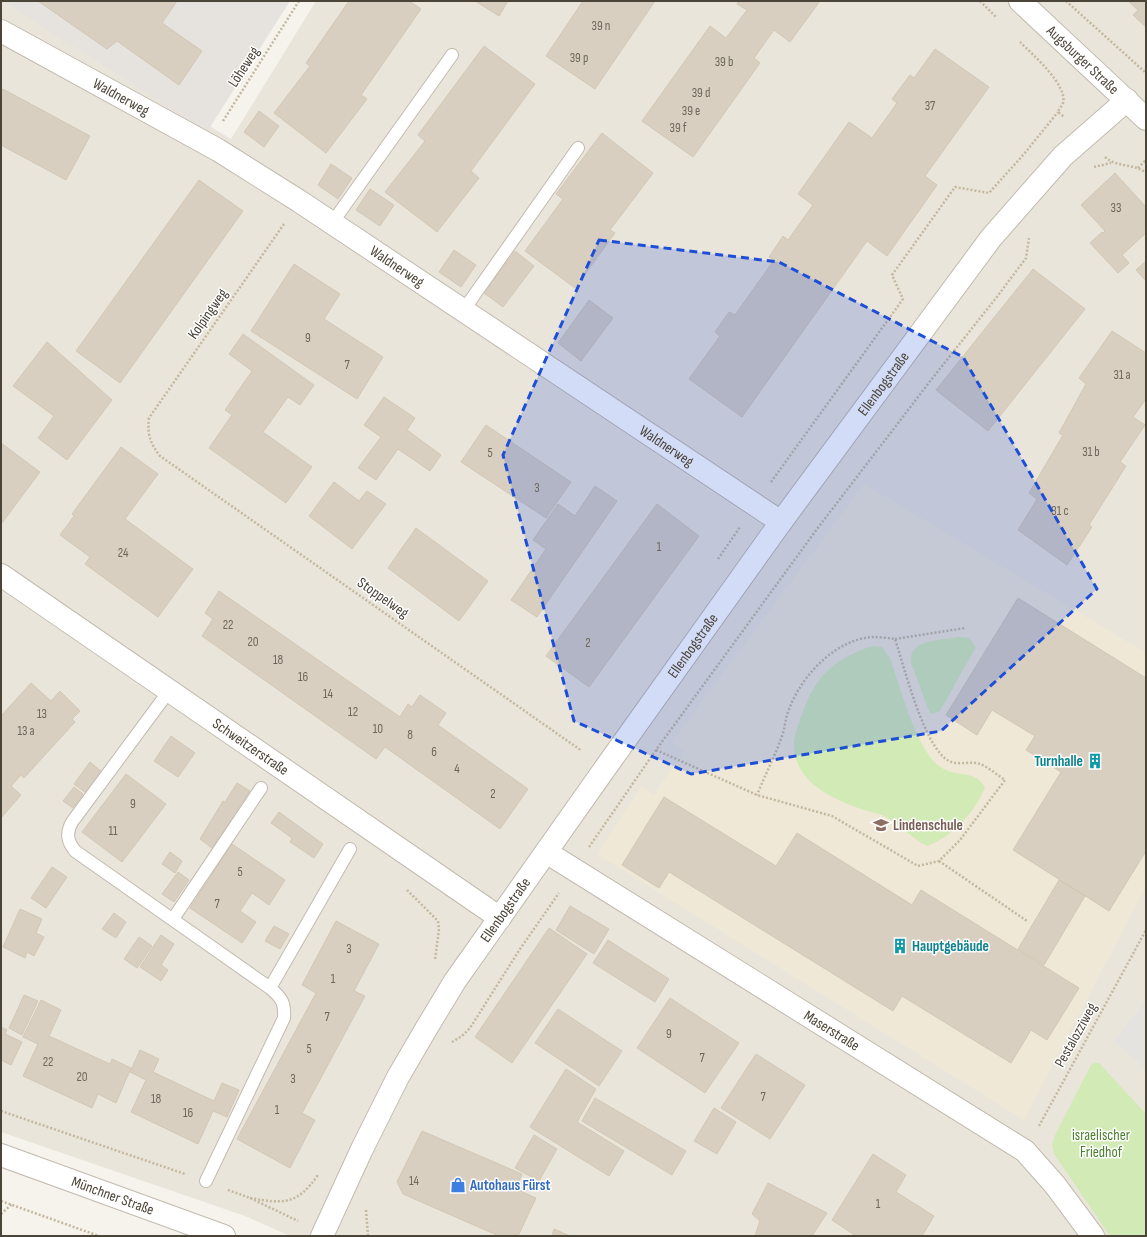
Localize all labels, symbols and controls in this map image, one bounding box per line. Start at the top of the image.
house number: 39 n [592,18,610,34]
street label: Augsburger Straße [1042,21,1123,98]
street label: Löheweg [224,43,264,91]
house number: 39 p [570,50,588,66]
house number: 39 b [715,54,733,70]
street label: Waldnerweg [90,74,153,120]
house number: 39 d [692,85,710,101]
house number: 37 [925,98,936,114]
house number: 39 e [682,103,700,119]
house number: 39 f [669,120,687,136]
house number: 33 [1111,200,1121,216]
street label: Waldnerweg [366,241,428,291]
street label: Kolpingweg [184,285,232,343]
house number: 9 [305,330,311,346]
street label: Ellenbogstraße [853,348,913,419]
house number: 7 [344,357,350,373]
house number: 31 a [1113,367,1131,383]
street label: Waldnerweg [636,421,698,471]
house number: 31 b [1082,444,1100,460]
house number: 5 [487,445,493,461]
house number: 3 [534,480,540,496]
house number: 31 c [1051,503,1069,519]
house number: 1 [657,539,662,555]
house number: 24 [118,545,129,561]
street label: Stoppelweg [354,573,413,623]
street label: Ellenbogstraße [663,610,722,682]
house number: 22 [223,617,233,633]
house number: 20 [247,634,259,650]
house number: 2 [585,635,591,651]
house number: 18 [273,652,283,668]
house number: 16 [298,669,308,685]
house number: 14 [323,686,334,702]
house number: 12 [348,704,358,720]
house number: 13 [37,706,47,722]
street label: Schweitzerstraße [209,714,292,779]
house number: 10 [373,721,383,737]
house number: 13 a [17,723,35,739]
house number: 8 [407,727,413,743]
house number: 6 [431,744,437,760]
place label: Turnhalle [1034,752,1083,771]
building icon: Turnhalle [1086,752,1104,770]
house number: 4 [454,761,460,777]
house number: 2 [490,786,496,802]
house number: 9 [130,796,136,812]
school or university icon: Lindenschule [872,816,890,834]
place label: Lindenschule [893,816,963,835]
house number: 11 [108,823,118,839]
house number: 5 [237,864,243,880]
street label: Ellenbogstraße [476,874,535,946]
house number: 7 [214,896,220,912]
building icon: Hauptgebäude [891,937,909,955]
place label: Hauptgebäude [912,937,989,956]
house number: 3 [346,941,352,957]
house number: 1 [331,971,336,987]
street label: Pestalozziweg [1051,999,1101,1071]
street label: Maserstraße [800,1006,863,1055]
house number: 7 [324,1009,330,1025]
house number: 9 [666,1026,672,1042]
house number: 5 [306,1041,312,1057]
house number: 7 [699,1050,705,1066]
house number: 22 [43,1054,53,1070]
house number: 20 [76,1069,88,1085]
house number: 3 [290,1071,296,1087]
house number: 7 [760,1089,766,1105]
house number: 18 [151,1091,161,1107]
house number: 1 [275,1102,280,1118]
house number: 16 [183,1105,193,1121]
park label: israelischer Friedhof [1072,1126,1131,1162]
street label: Münchner Straße [69,1172,157,1219]
house number: 14 [409,1173,420,1189]
shop icon: Autohaus Fürst [449,1176,467,1194]
place label: Autohaus Fürst [469,1176,550,1195]
house number: 1 [876,1196,881,1212]

